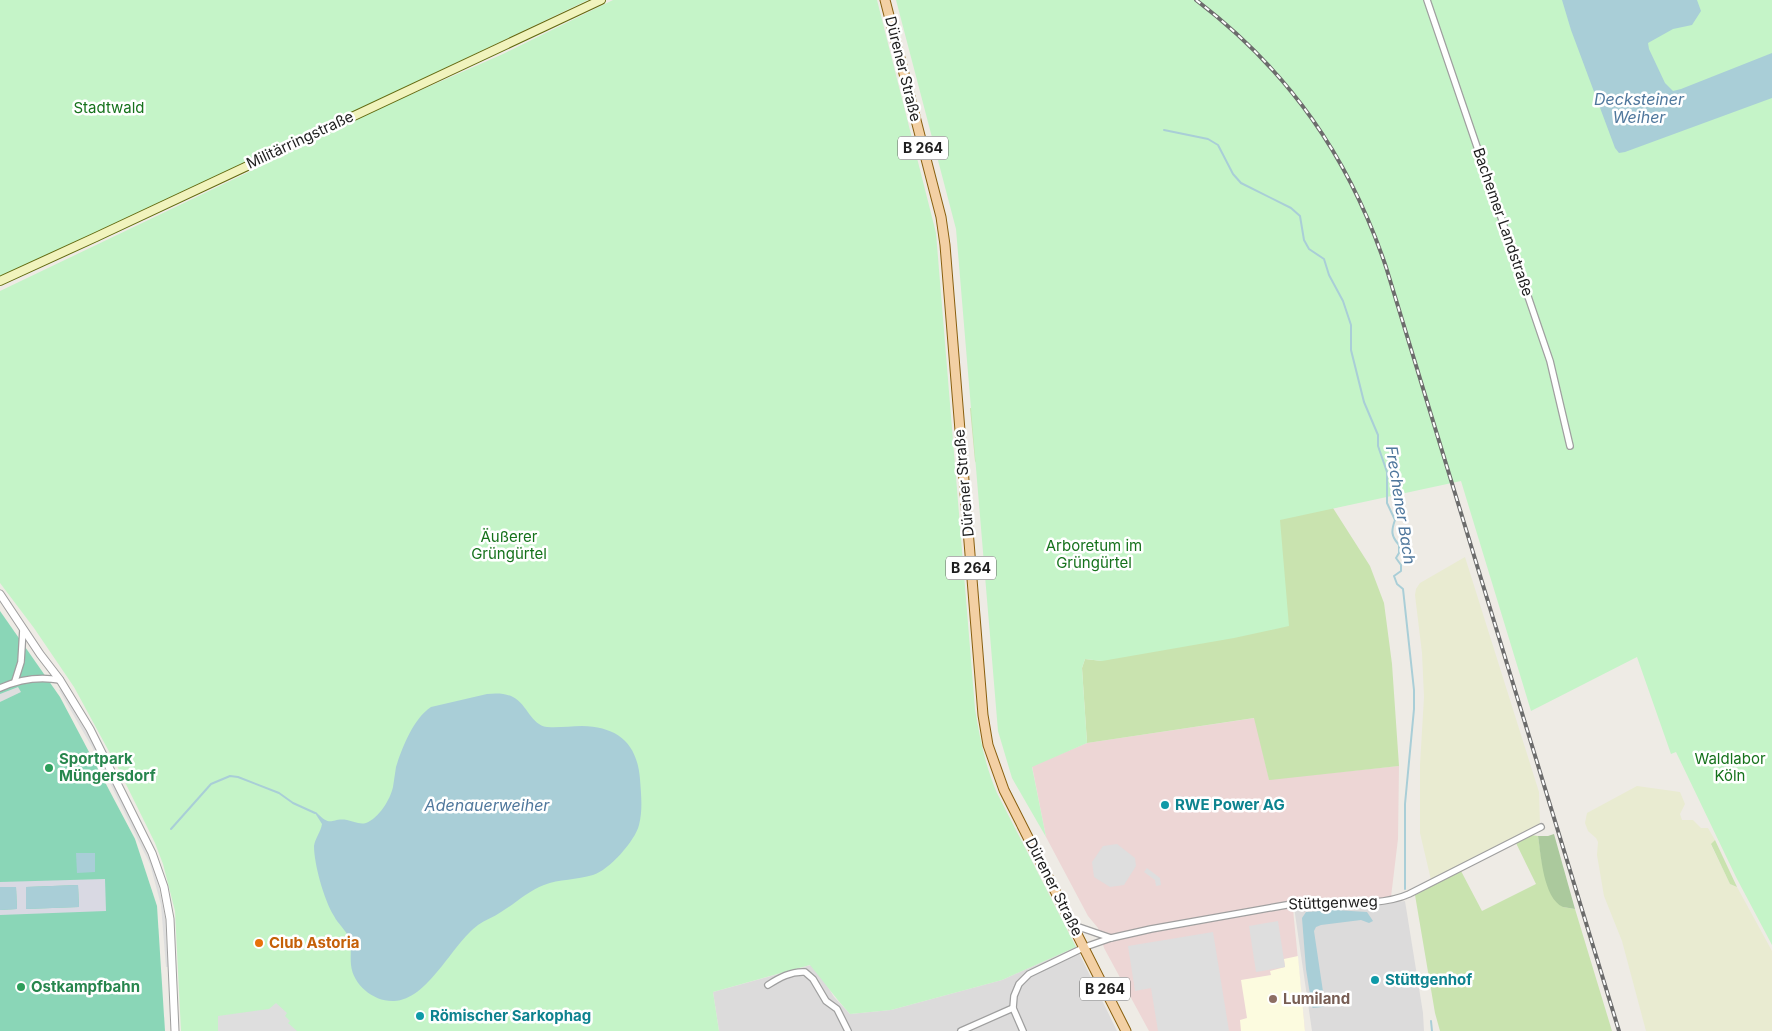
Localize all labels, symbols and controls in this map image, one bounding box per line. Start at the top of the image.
street label: Dürener Straße [881,14,926,124]
water label: Decksteiner Weiher [1594,89,1685,127]
park label: Stadtwald [73,98,145,117]
street label: Militärringstraße [243,106,356,173]
road number: B 264 [898,136,948,160]
street label: Bachemer Landstraße [1469,145,1538,299]
street label: Dürener Straße [949,428,978,538]
water label: Frechener Bach [1382,444,1420,566]
park label: Äußerer Grüngürtel [471,527,547,563]
park label: Arboretum im Grüngürtel [1046,536,1142,572]
road number: B 264 [946,556,996,580]
place label: Sportpark Müngersdorf [59,749,156,785]
park label: Waldlabor Köln [1694,749,1766,785]
marker: Sportpark Müngersdorf [43,762,55,774]
water label: Adenauerweiher [424,795,550,815]
place label: RWE Power AG [1175,795,1285,814]
marker: RWE Power AG [1159,799,1171,811]
street label: Dürener Straße [1021,834,1087,939]
street label: Stüttgenweg [1288,891,1378,914]
place label: Club Astoria [269,933,359,952]
marker: Club Astoria [253,937,265,949]
place label: Stüttgenhof [1385,970,1472,989]
marker: Stüttgenhof [1369,974,1381,986]
place label: Ostkampfbahn [31,977,140,996]
road number: B 264 [1080,978,1130,1001]
marker: Ostkampfbahn [15,981,27,993]
place label: Lumiland [1283,989,1350,1008]
marker: Lumiland [1267,993,1279,1005]
place label: Römischer Sarkophag [430,1006,591,1025]
marker: Römischer Sarkophag [414,1010,426,1022]

